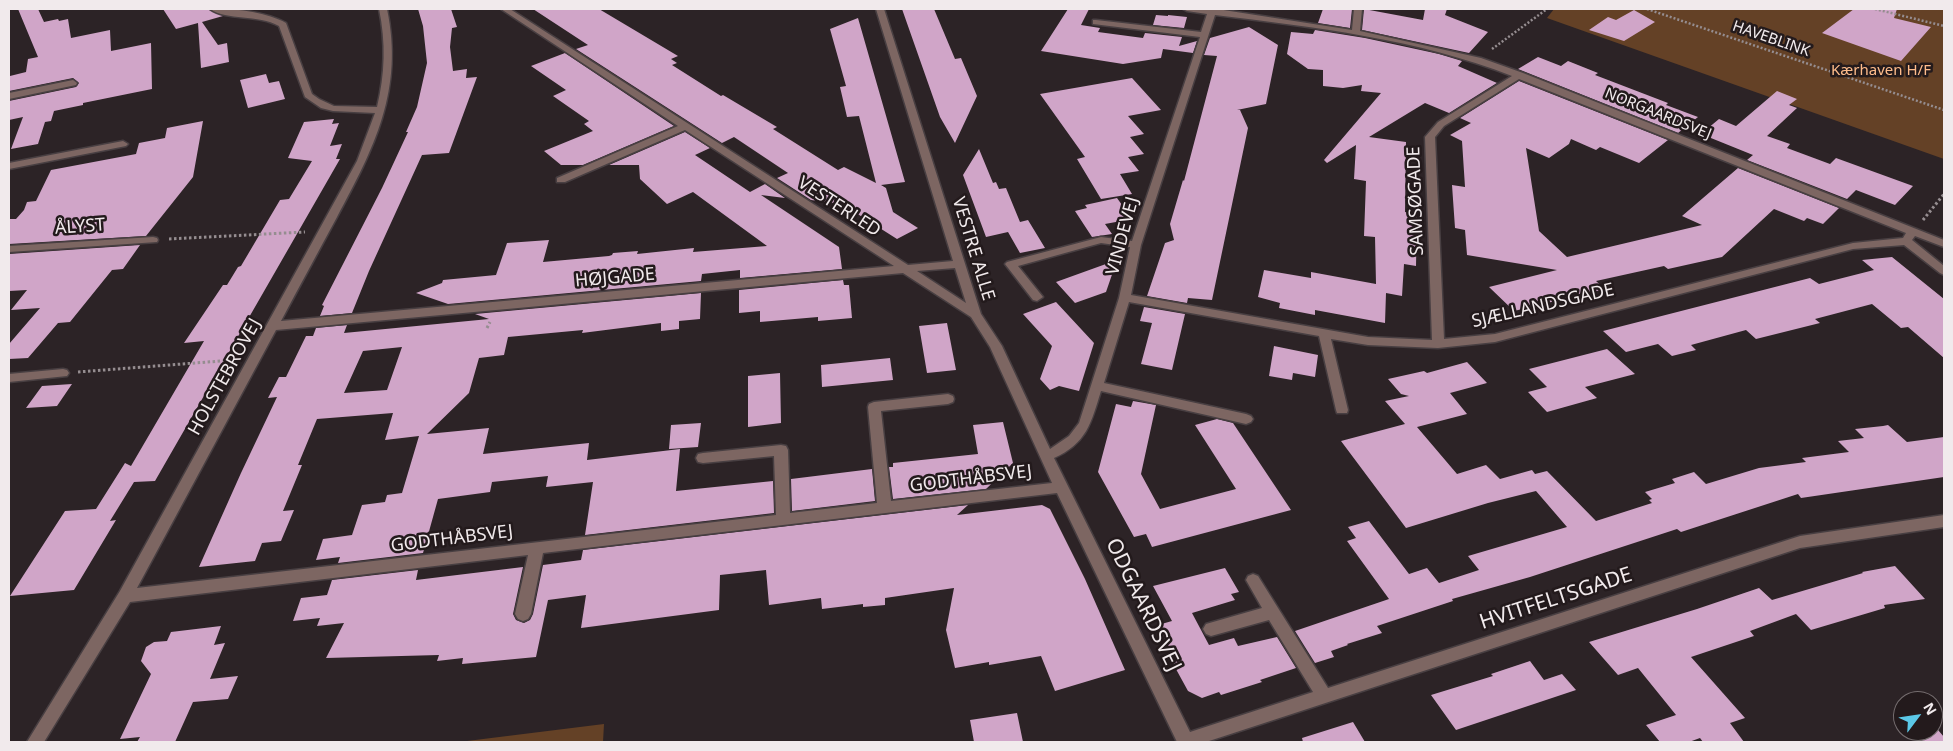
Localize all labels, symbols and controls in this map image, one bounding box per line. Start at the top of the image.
street label: HAVEBLINK [1730,17,1812,61]
park label: Kærhaven H/F [1831,62,1931,80]
street label: NORGAARDSVEJ [1602,84,1714,144]
street label: SAMSØGADE [1403,146,1429,256]
street label: VESTERLED [793,172,885,242]
street label: VINDEVEJ [1102,194,1144,278]
street label: VESTRE ALLE [947,195,999,303]
street label: ÅLYST [54,214,106,240]
street label: HØJGADE [574,264,656,292]
street label: SJÆLLANDSGADE [1470,279,1616,333]
street label: HOLSTEBROVEJ [184,315,266,439]
street label: GODTHÅBSVEJ [909,461,1033,497]
street label: GODTHÅBSVEJ [390,521,514,557]
street label: ODGAARDSVEJ [1100,534,1186,676]
street label: HVITFELTSGADE [1476,562,1636,636]
north arrow [1893,691,1943,741]
text: N [1919,699,1942,718]

